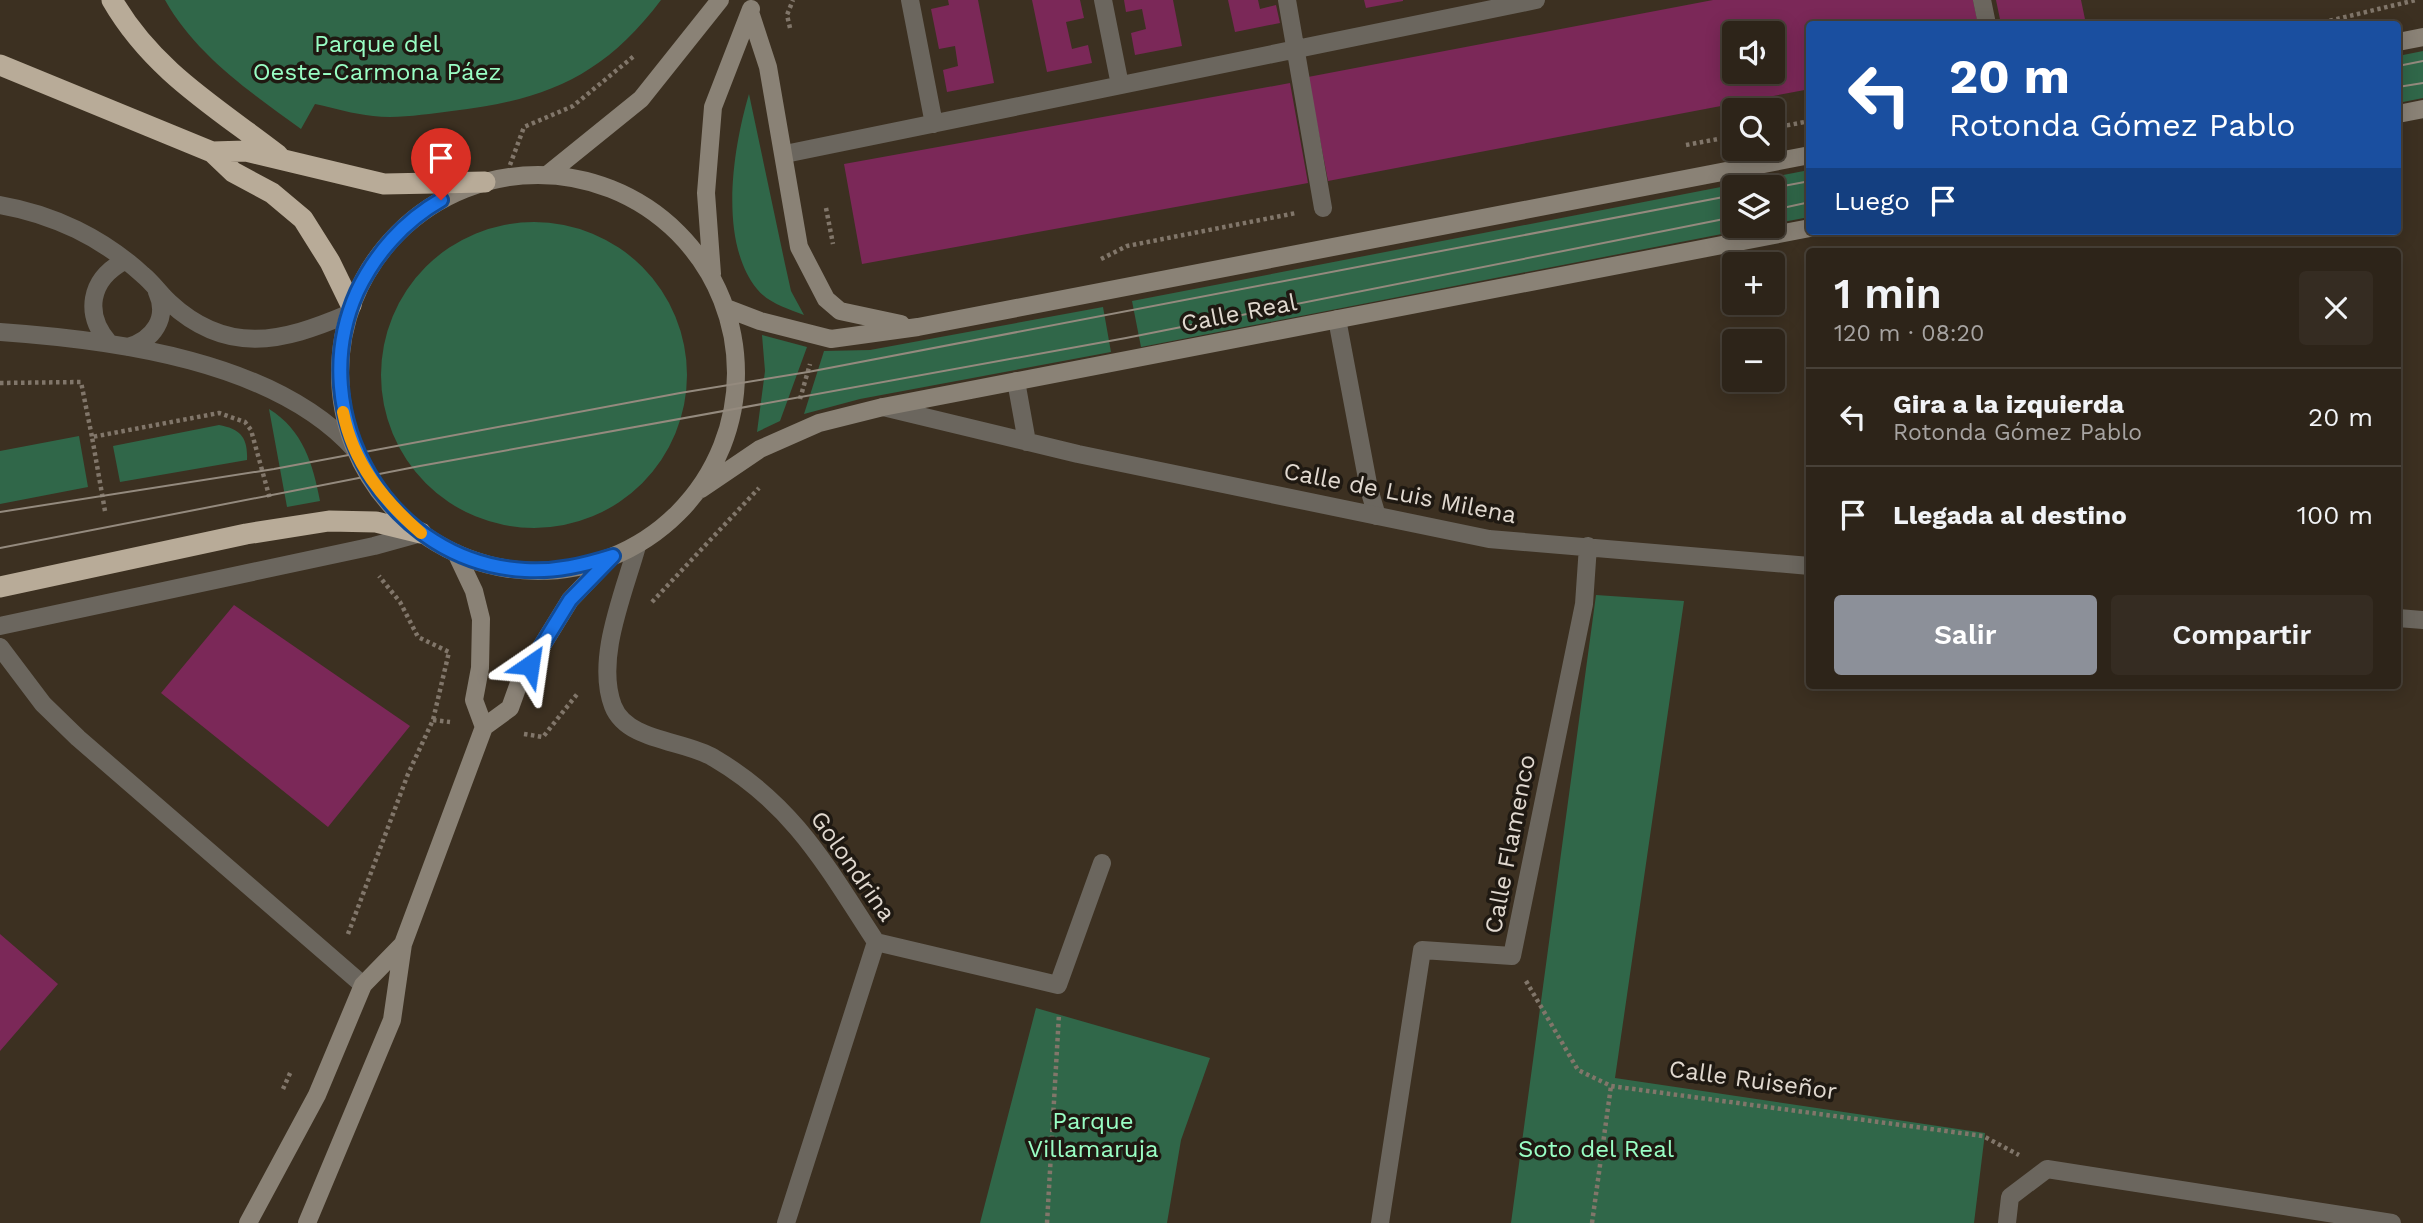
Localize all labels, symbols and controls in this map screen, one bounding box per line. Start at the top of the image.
map controls [1722,21,1785,392]
button: sound [1722,21,1785,84]
park label: Parque del Oeste-Carmona Páez [253,30,501,86]
text: 20 m [1949,47,2070,105]
icon: left [1834,49,1925,140]
button: search [1722,98,1785,161]
text: Rotonda Gómez Pablo [1949,106,2295,144]
pin [411,128,471,200]
icon: arrive [422,139,460,177]
button: layers [1722,175,1785,238]
icon: arrive [1924,182,1962,220]
text: Luego [1834,186,1910,216]
button: + [1722,252,1785,315]
text: 1 min [1834,269,1942,318]
button: close [2299,271,2373,345]
street label: Calle Real [1179,288,1300,338]
text: 120 m · 08:20 [1834,320,1984,347]
button: − [1722,329,1785,392]
text: Gira a la izquierda [1893,389,2124,419]
icon: left [1834,398,1872,436]
text: 20 m [2308,402,2373,432]
text: Rotonda Gómez Pablo [1893,419,2142,446]
street label: Calle de Luis Milena [1281,457,1519,529]
icon: arrive [1834,496,1872,534]
text: Llegada al destino [1893,500,2127,530]
text: 100 m [2297,500,2373,530]
button: Salir [1834,595,2097,675]
button: Compartir [2111,595,2373,675]
position arrow [493,628,567,702]
street label: Calle Flamenco [1479,752,1541,936]
street label: Golondrina [805,806,901,926]
street label: Calle Ruiseñor [1667,1054,1839,1106]
park label: Parque Villamaruja [1027,1107,1159,1163]
park label: Soto del Real [1518,1135,1675,1163]

